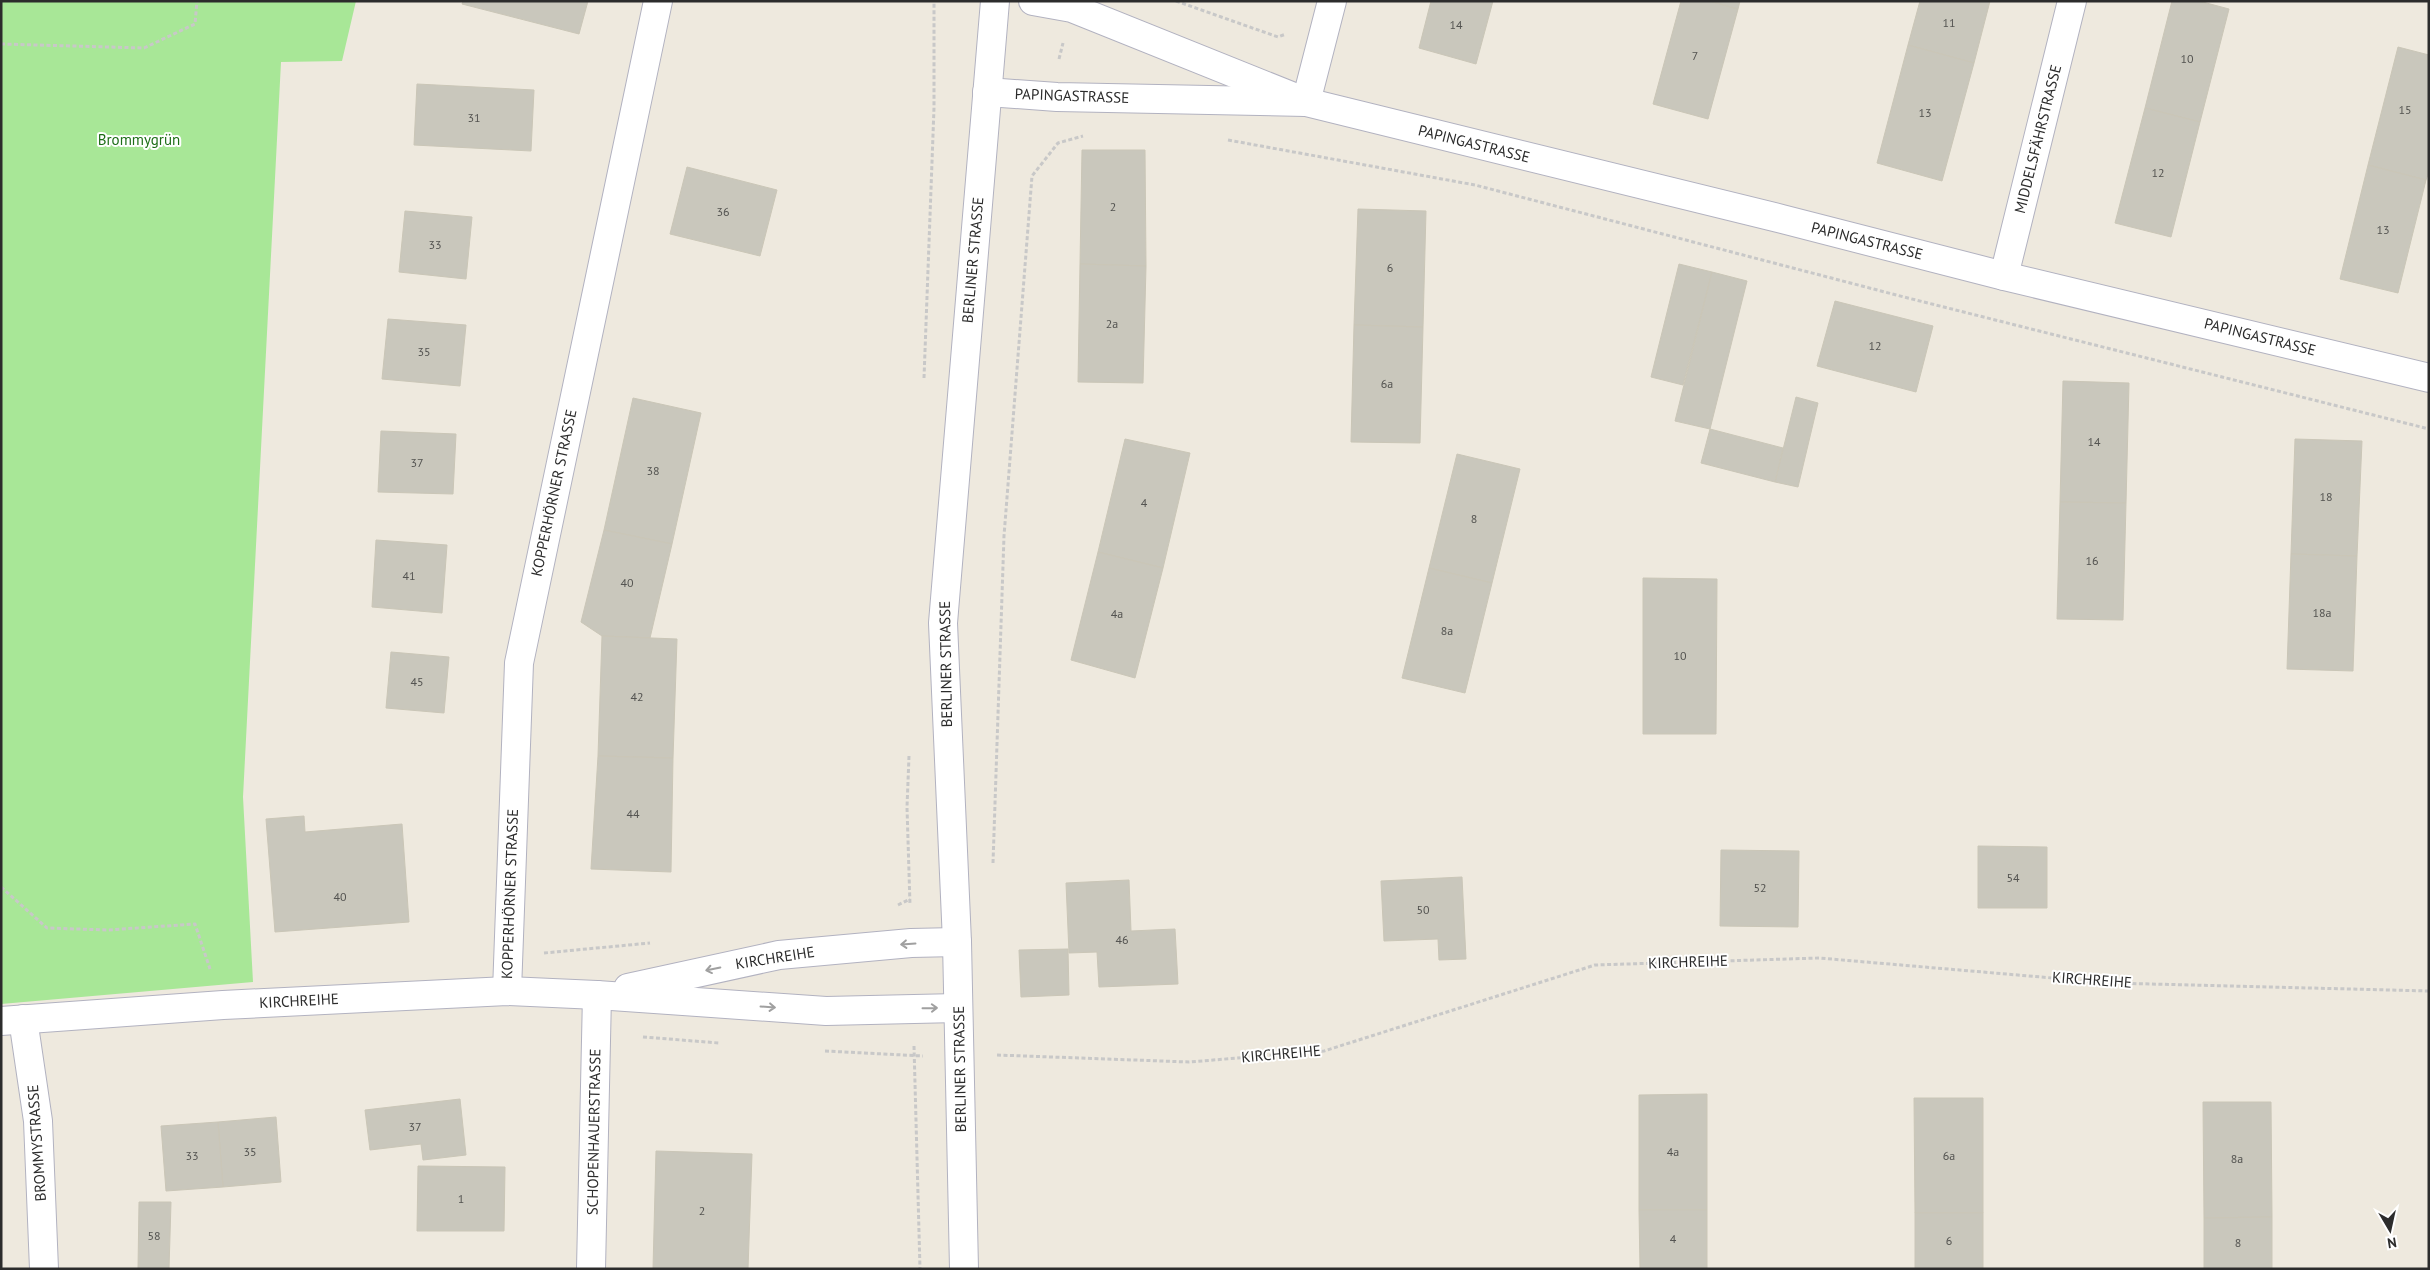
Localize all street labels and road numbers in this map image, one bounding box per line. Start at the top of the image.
street label: MIDDELSFÄHRSTRASSE [2010,62,2065,215]
street label: PAPINGASTRASSE [1014,84,1130,107]
street label: PAPINGASTRASSE [1416,120,1532,167]
street label: BERLINER STRASSE [958,196,987,324]
street label: PAPINGASTRASSE [1809,217,1925,264]
street label: PAPINGASTRASSE [2202,313,2318,360]
street label: KOPPERHÖRNER STRASSE [527,408,581,578]
street label: BERLINER STRASSE [935,601,956,727]
street label: KOPPERHÖRNER STRASSE [497,809,522,979]
street label: KIRCHREIHE [734,942,816,973]
street label: KIRCHREIHE [1648,951,1728,972]
street label: KIRCHREIHE [2052,967,2133,992]
street label: KIRCHREIHE [259,989,339,1012]
street label: BERLINER STRASSE [949,1006,970,1132]
street label: KIRCHREIHE [1240,1041,1322,1066]
street label: SCHOPENHAUERSTRASSE [583,1049,604,1215]
street label: BROMMYSTRASSE [23,1084,50,1202]

